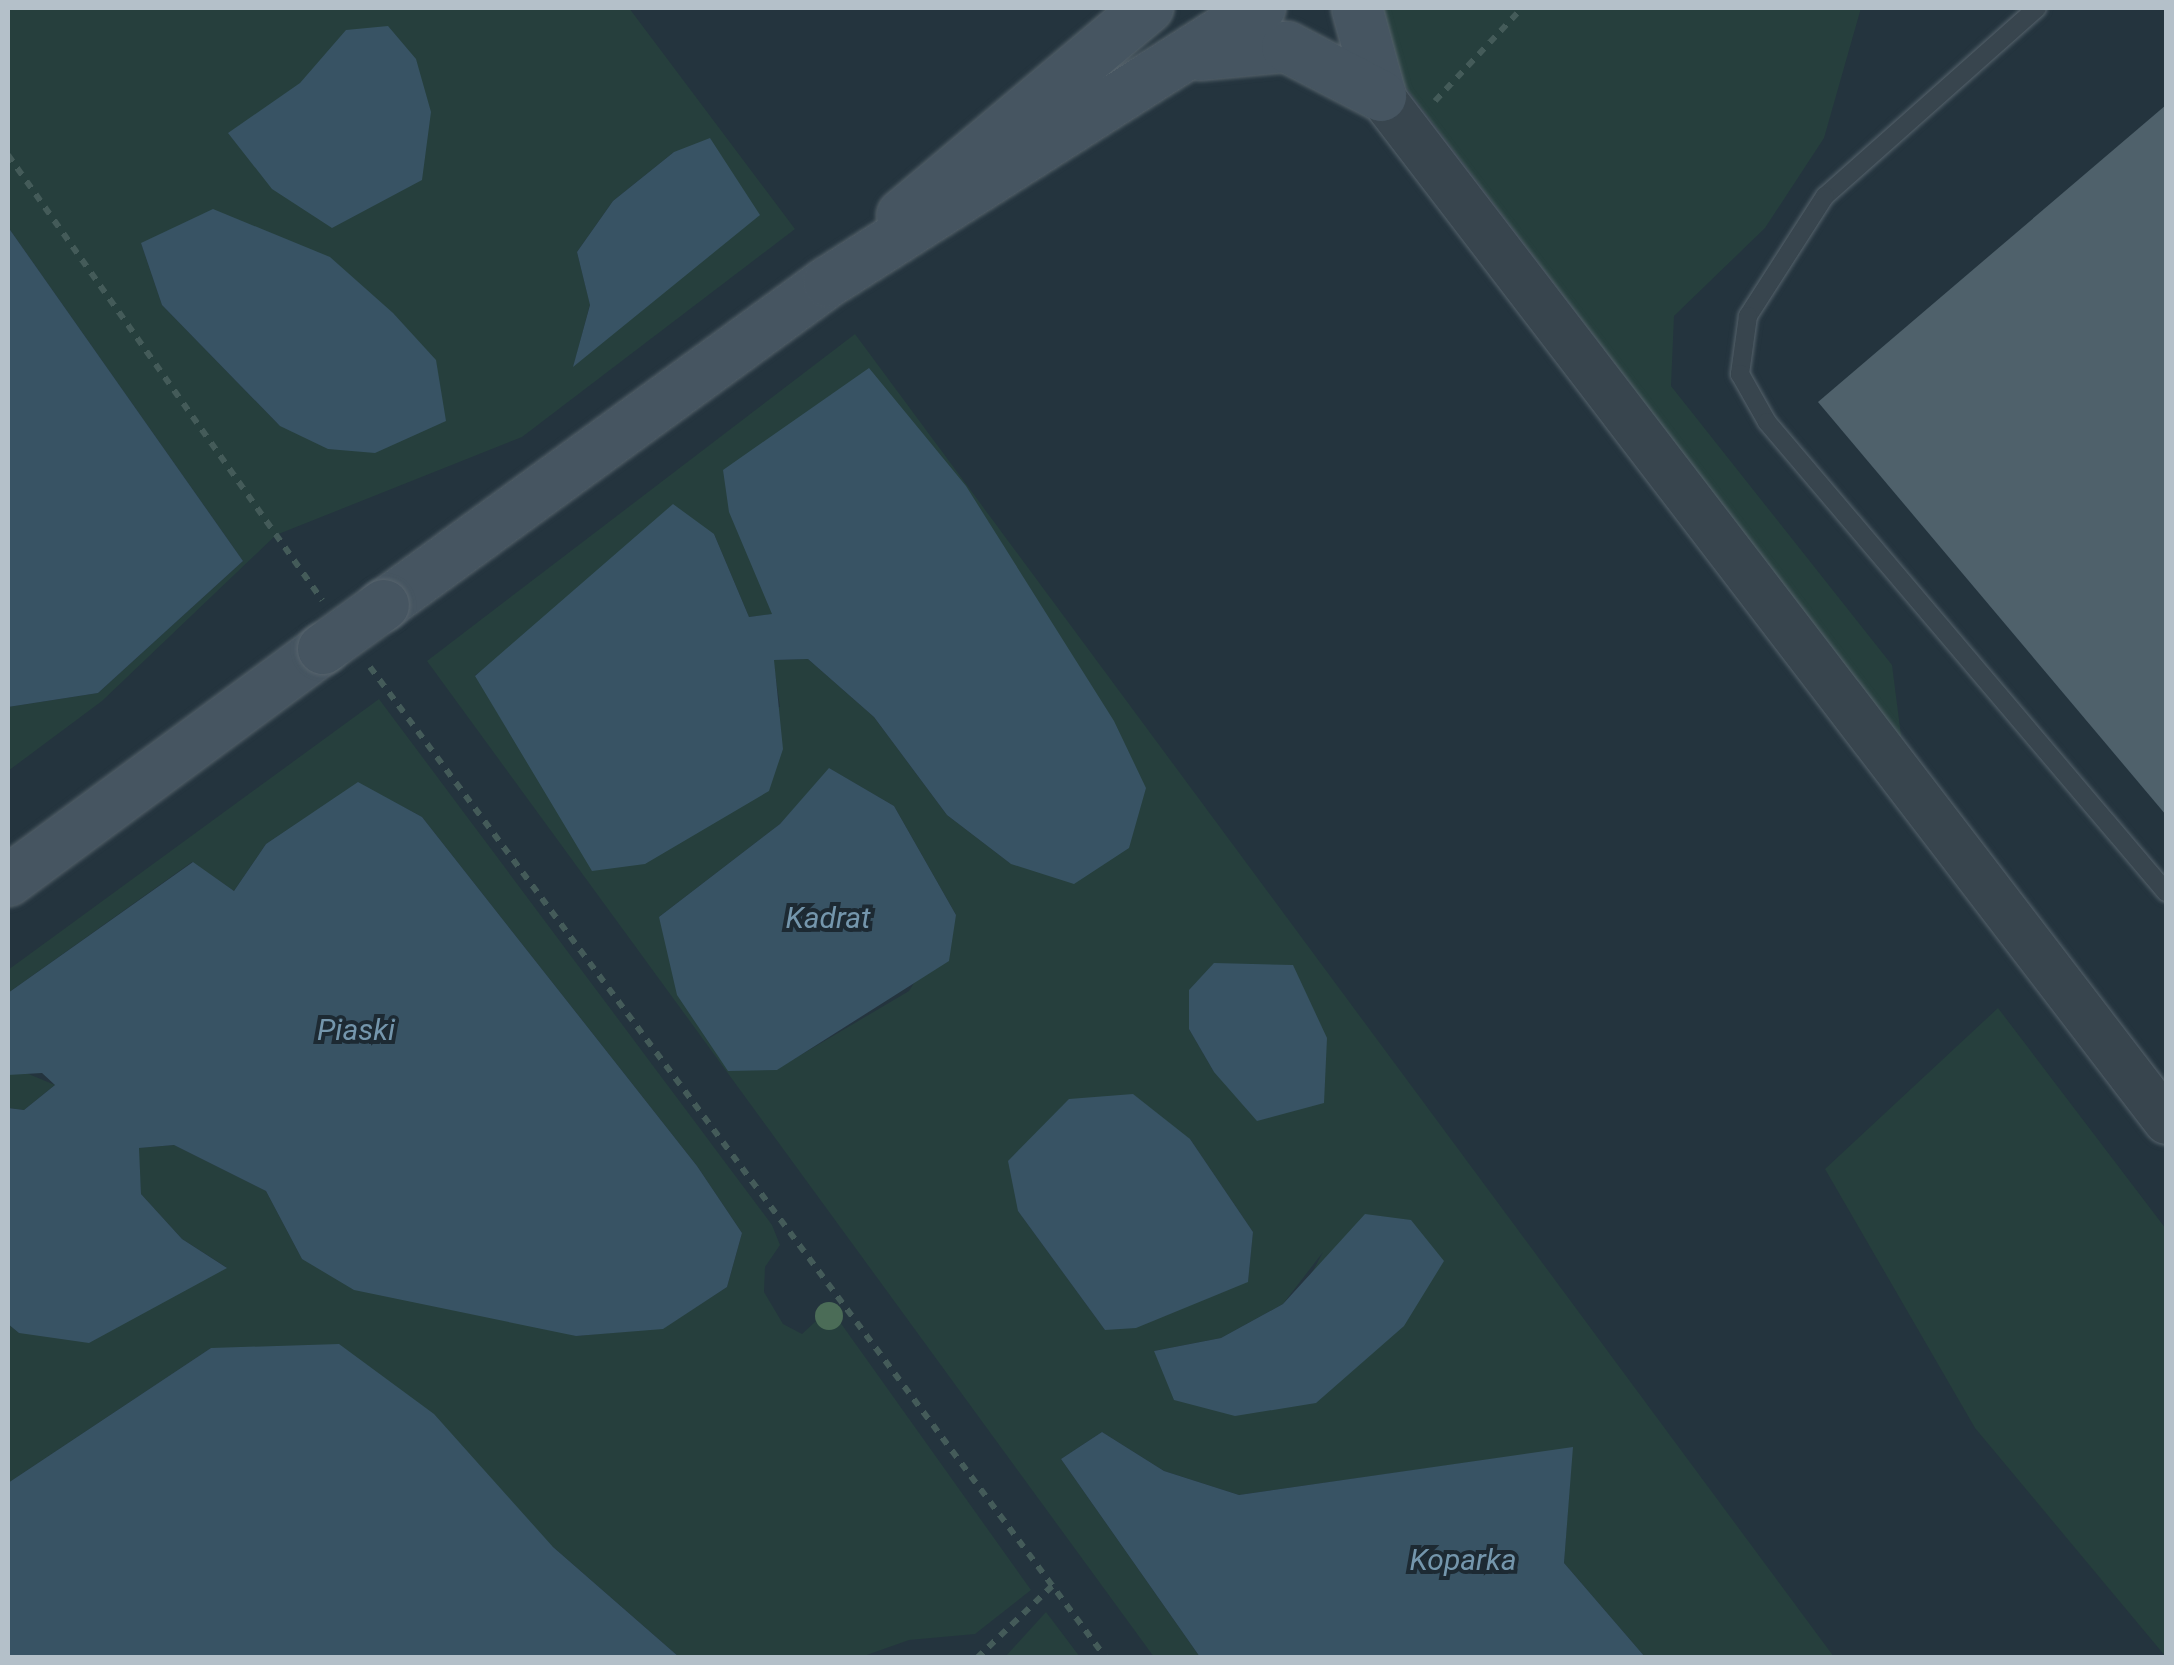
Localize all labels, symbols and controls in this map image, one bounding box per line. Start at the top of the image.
water label: Kadrat [785,900,871,936]
water label: Piaski [317,1012,395,1048]
water label: Koparka [1409,1542,1517,1578]

